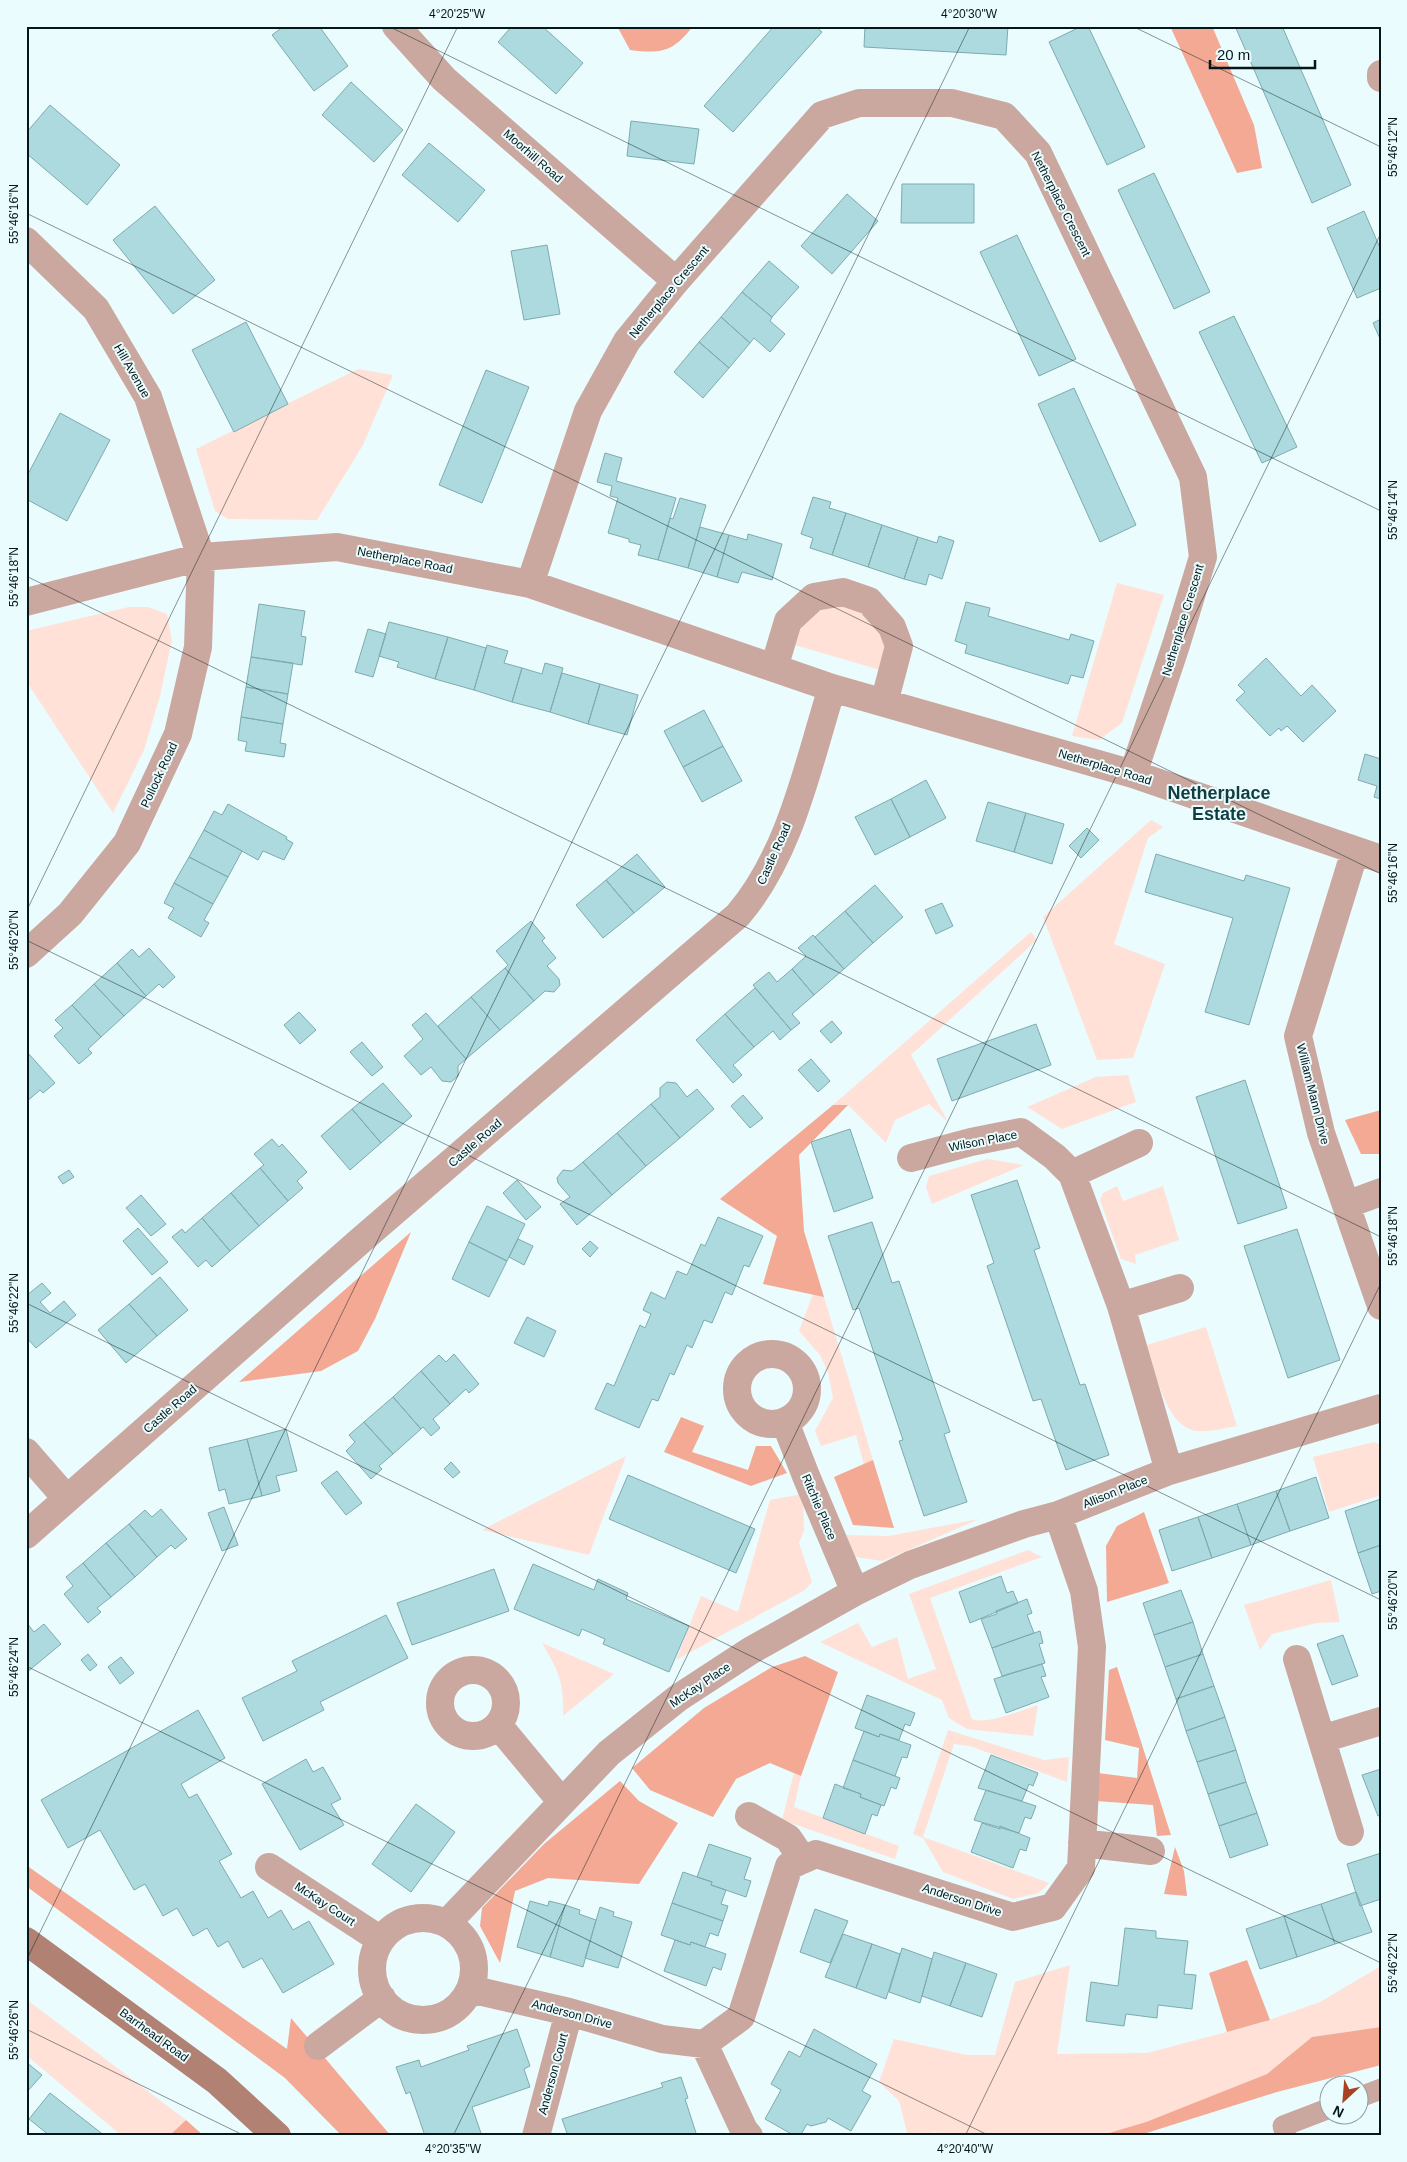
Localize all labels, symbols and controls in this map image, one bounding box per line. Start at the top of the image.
text: 4°20'25"W [429,7,486,21]
text: 4°20'30"W [941,7,998,21]
scale bar [1210,38,1314,70]
text: 20 m [1217,46,1250,63]
text: 55°46'12"N [1386,117,1400,177]
street label: Moorhill Road [500,126,566,186]
street label: Netherplace Crescent [1028,149,1094,259]
text: 55°46'16"N [7,184,21,244]
street label: Netherplace Crescent [626,243,712,341]
street label: Hill Avenue [111,342,153,401]
text: 55°46'14"N [1386,480,1400,540]
street label: Netherplace Road [356,544,454,576]
text: 55°46'18"N [7,547,21,607]
street label: Netherplace Crescent [1159,562,1207,678]
street label: Pollock Road [138,740,180,810]
street label: Netherplace Road [1057,746,1153,788]
district label: Netherplace Estate [1167,783,1271,824]
street label: Castle Road [754,821,794,887]
text: 55°46'16"N [1386,843,1400,903]
text: 55°46'20"N [7,910,21,970]
street label: William Mann Drive [1294,1042,1332,1146]
street label: Castle Road [445,1116,505,1170]
street label: Wilson Place [948,1127,1019,1154]
text: 55°46'18"N [1386,1206,1400,1266]
text: 55°46'22"N [7,1273,21,1333]
street label: Castle Road [140,1382,200,1436]
street label: Ritchie Place [799,1472,839,1542]
street label: Allison Place [1081,1473,1150,1511]
text: 55°46'20"N [1386,1570,1400,1630]
text: 55°46'24"N [7,1637,21,1697]
street label: McKay Place [667,1659,733,1710]
street label: McKay Court [292,1879,358,1929]
street label: Anderson Drive [921,1881,1004,1920]
text: 55°46'22"N [1386,1933,1400,1993]
street label: Anderson Drive [530,1997,614,2032]
text: 55°46'26"N [7,2000,21,2060]
street label: Barrhead Road [117,2005,191,2065]
street label: Anderson Court [535,2031,571,2116]
north arrow [1320,2074,1370,2124]
text: N [1330,2102,1346,2121]
text: 4°20'35"W [425,2142,482,2156]
text: 4°20'40"W [937,2142,994,2156]

